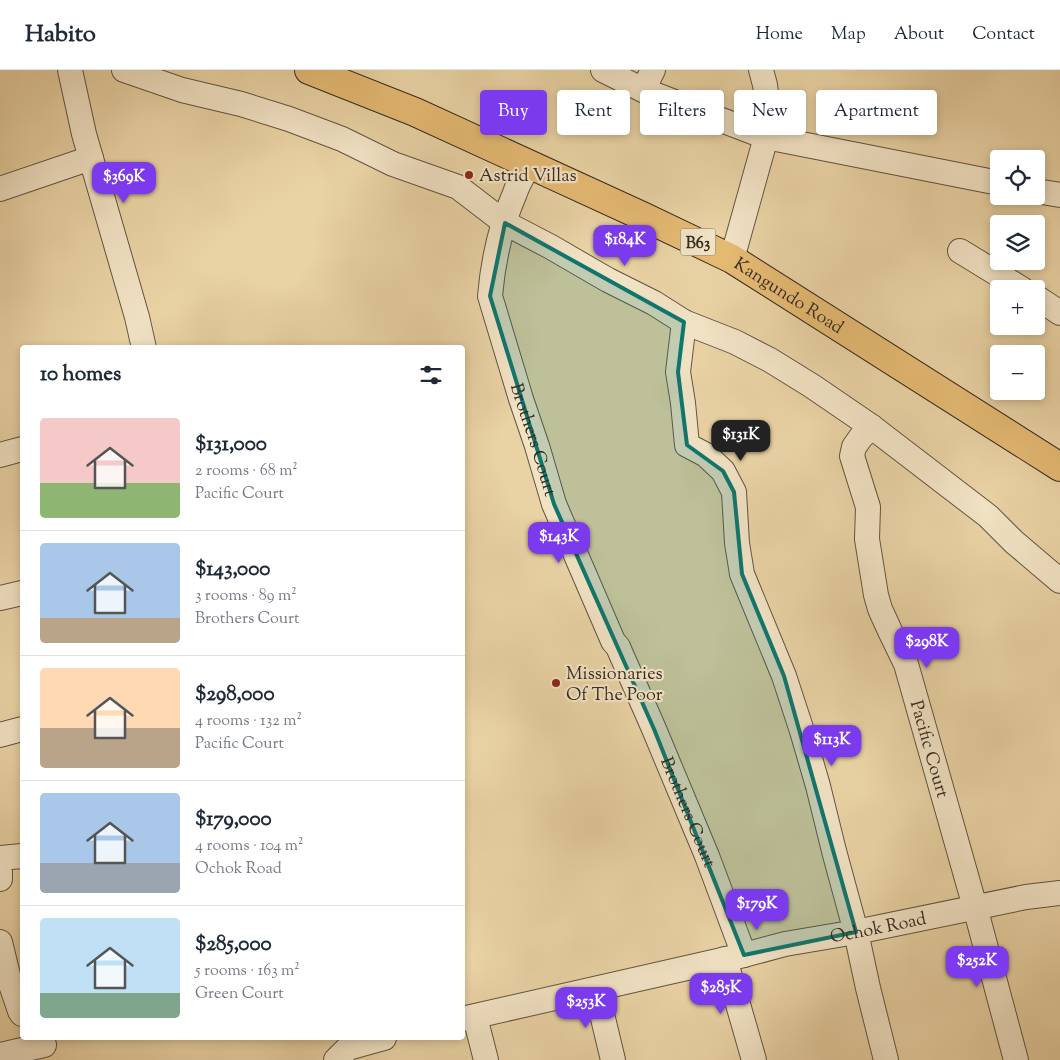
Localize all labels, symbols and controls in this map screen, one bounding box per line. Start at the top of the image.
text: Habito [25,18,96,52]
text: Home [756,22,803,48]
text: Map [831,22,866,48]
text: About [894,22,944,48]
text: Contact [972,22,1035,48]
chip: Buy [480,90,547,135]
chip: Rent [557,90,630,135]
chip: Filters [640,90,724,135]
chip: New [734,90,806,135]
chip: Apartment [816,90,937,135]
map controls [990,150,1045,400]
button: locate [990,150,1045,205]
pin: $369K [89,162,159,204]
place label: Astrid Villas [479,164,577,190]
text: $369K [103,166,145,189]
marker: Astrid Villas [463,169,475,181]
button: layers [990,215,1045,270]
pin: $184K [590,224,660,267]
road number: B63 [680,228,716,256]
text: $184K [604,229,646,252]
street label: Kangundo Road [728,252,848,341]
button: + [990,280,1045,335]
button: − [990,345,1045,400]
text: 10 homes [40,360,121,390]
icon: filters [417,361,445,389]
street label: Brothers Court [502,380,562,500]
pin: $131K [706,420,776,462]
text: $131K [722,424,760,447]
text: $131,000 [195,430,267,460]
icon: home [80,438,140,498]
text: 2 rooms · 68 m² [195,460,298,483]
text: Pacific Court [195,483,284,506]
pin: $143K [524,522,594,564]
text: $143K [539,526,579,549]
text: $143,000 [195,555,270,585]
icon: home [80,563,140,623]
text: 3 rooms · 89 m² [195,585,297,608]
text: Brothers Court [195,608,300,631]
pin: $298K [892,626,962,669]
text: $298K [905,631,949,654]
place label: Missionaries Of The Poor [566,662,663,709]
marker: Missionaries Of The Poor [550,677,562,689]
text: $298,000 [195,680,275,710]
icon: home [80,688,140,748]
street label: Pacific Court [902,698,954,801]
text: 4 rooms · 132 m² [195,710,302,733]
pin: $113K [797,724,867,767]
text: $113K [813,729,851,752]
text: Pacific Court [195,733,284,756]
street label: Brothers Court [652,754,721,872]
text: $179,000 [195,805,272,835]
icon: home [80,813,140,873]
text: 4 rooms · 104 m² [195,835,303,858]
text: Ochok Road [195,858,282,881]
pin: $179K [722,888,792,931]
text: $179K [736,893,778,916]
street label: Ochok Road [828,907,929,951]
text: $285,000 [195,930,272,960]
icon: home [80,938,140,998]
pin: $252K [942,946,1012,988]
text: $252K [957,950,997,973]
text: 5 rooms · 163 m² [195,960,300,983]
pin: $285K [686,972,756,1015]
text: $285K [700,977,742,1000]
text: Green Court [195,983,284,1006]
pin: $253K [551,986,621,1029]
text: $253K [566,991,606,1014]

